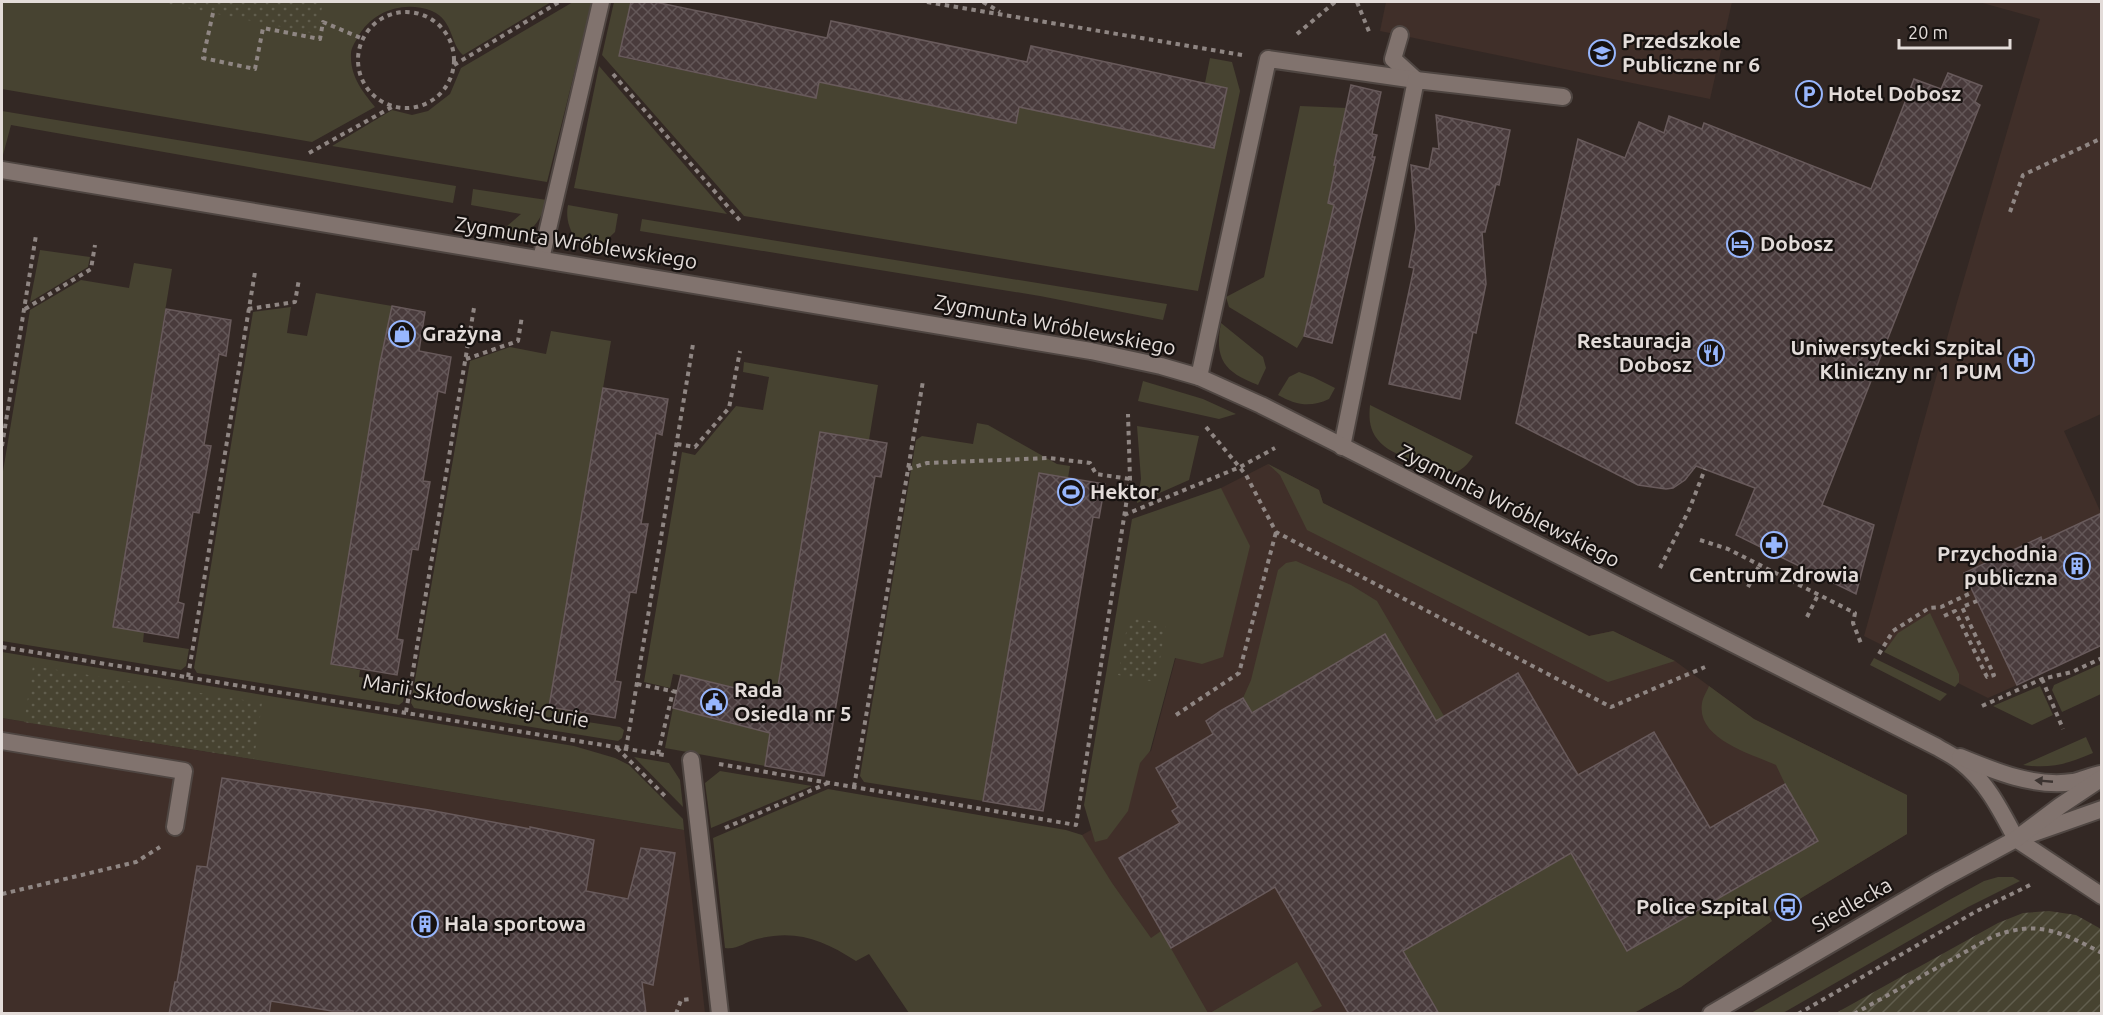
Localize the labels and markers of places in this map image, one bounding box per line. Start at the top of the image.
place label: Przedszkole Publiczne nr 6 [1622,28,1760,76]
school or university icon: Przedszkole Publiczne nr 6 [1587,38,1617,68]
parking icon: Hotel Dobosz [1794,79,1824,109]
place label: Hotel Dobosz [1828,81,1961,105]
hotel icon: Dobosz [1725,229,1755,259]
place label: Dobosz [1760,231,1833,255]
shop icon: Grażyna [387,319,417,349]
place label: Grażyna [422,321,502,345]
place label: Restauracja Dobosz [1577,328,1692,376]
place label: Uniwersytecki Szpital Kliniczny nr 1 PUM [1790,335,2002,383]
restaurant icon: Restauracja Dobosz [1696,338,1726,368]
hospital icon: Uniwersytecki Szpital Kliniczny nr 1 PUM [2006,345,2036,375]
sports icon: Hektor [1056,477,1086,507]
place label: Hektor [1090,479,1159,503]
pharmacy icon: Centrum Zdrowia [1759,530,1789,560]
place label: Przychodnia publiczna [1937,541,2058,589]
building icon: Przychodnia publiczna [2062,551,2092,581]
place label: Centrum Zdrowia [1689,562,1859,586]
place label: Rada Osiedla nr 5 [734,677,852,725]
public building icon: Rada Osiedla nr 5 [699,687,729,717]
bus stop icon: Police Szpital [1773,892,1803,922]
place label: Police Szpital [1636,894,1768,918]
building icon: Hala sportowa [410,909,440,939]
place label: Hala sportowa [444,911,586,935]

